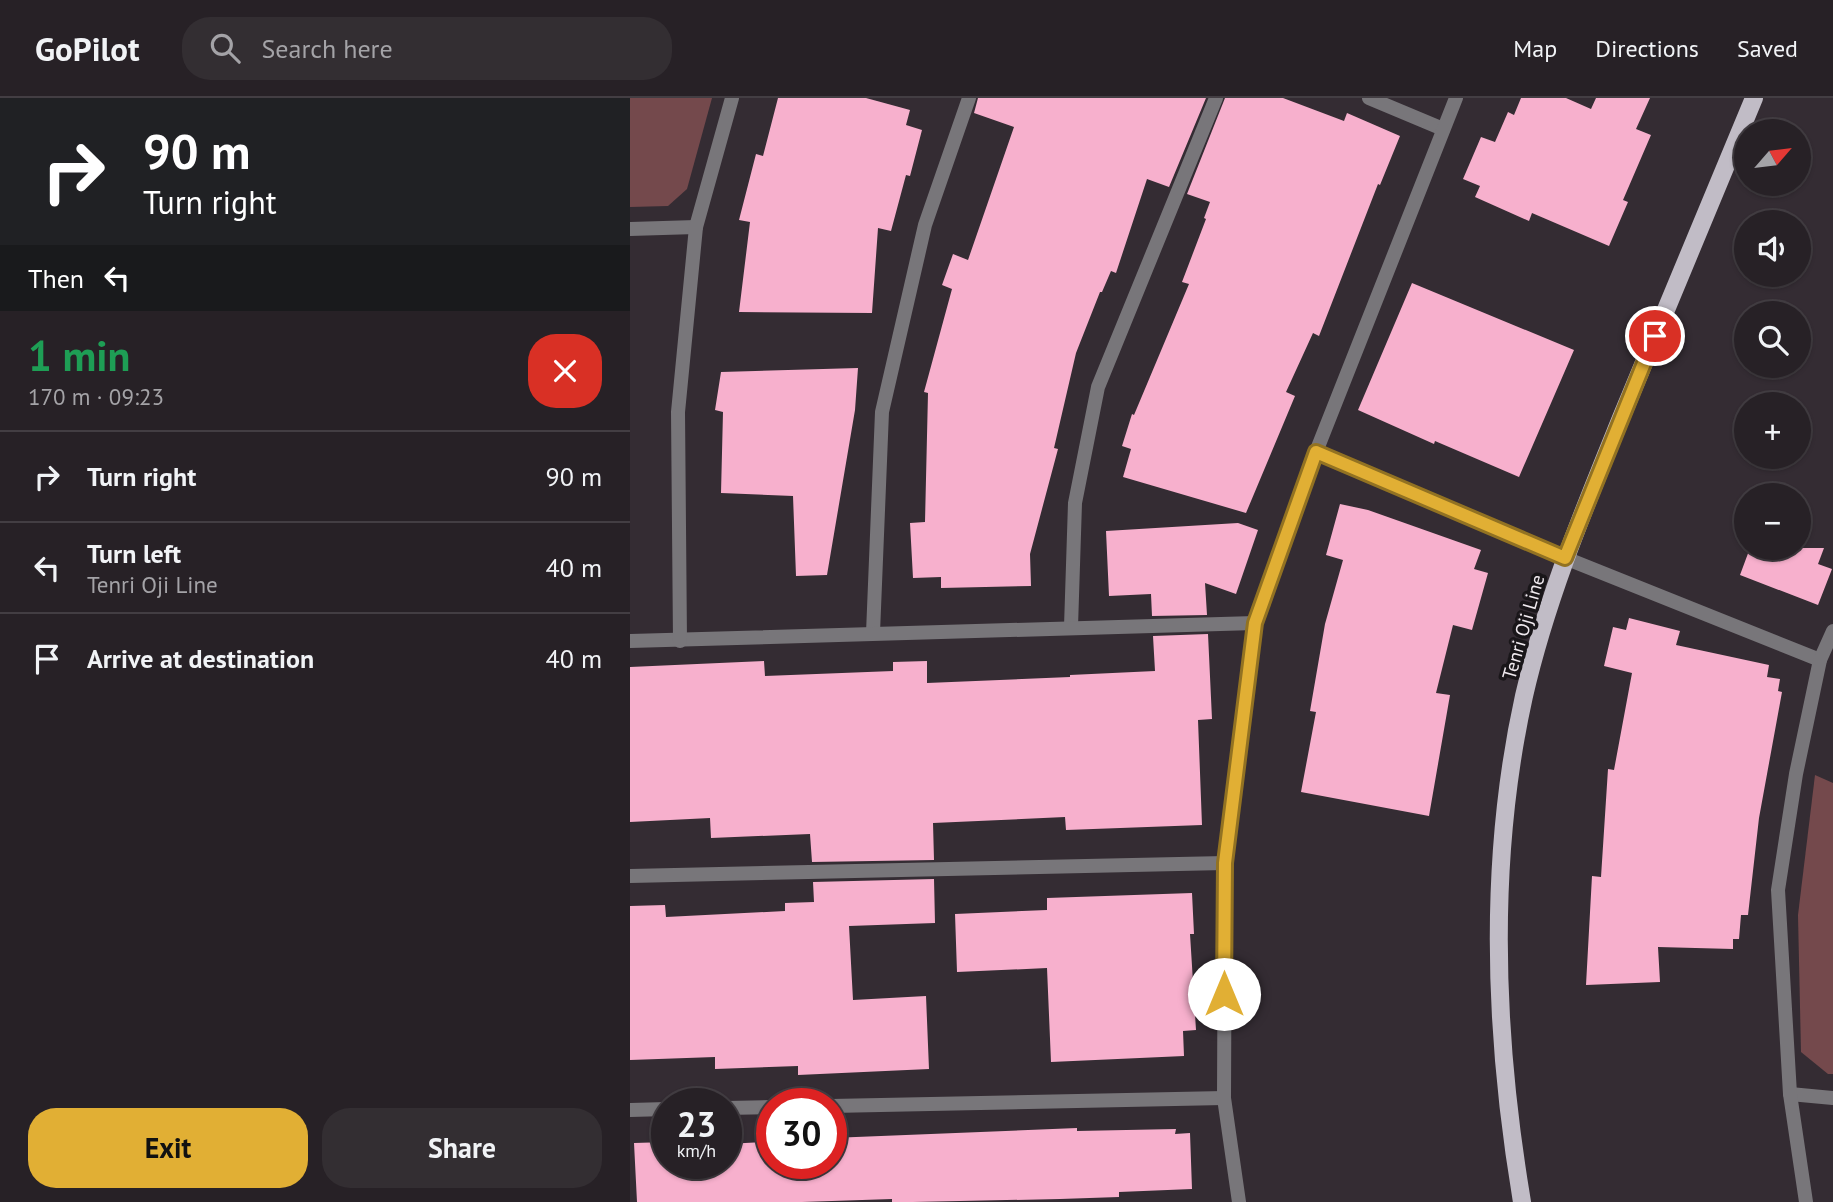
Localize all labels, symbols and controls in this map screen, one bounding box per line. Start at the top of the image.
search box [182,17,672,80]
text: GoPilot [35,27,140,70]
icon: search [206,29,244,67]
text: Search here [262,32,393,65]
text: Map [1513,33,1557,64]
text: Directions [1595,33,1699,64]
text: Saved [1737,33,1798,64]
text: 90 m [143,119,250,183]
north arrow [1734,119,1811,196]
map controls [1734,119,1811,560]
icon: right [28,126,119,217]
text: Turn right [143,181,277,223]
button: sound [1734,210,1811,287]
icon: left [98,259,136,297]
text: Then [28,262,84,295]
button: search [1734,301,1811,378]
pin [1625,306,1685,366]
icon: arrive [1636,317,1674,355]
text: 1 min [28,328,130,383]
button: close [528,334,602,408]
text: 170 m · 09:23 [28,382,164,411]
button: + [1734,392,1811,469]
icon: right [28,458,66,496]
text: Turn right [87,460,196,493]
text: 90 m [546,460,602,493]
button: − [1734,483,1811,560]
text: Turn left [87,537,181,570]
icon: left [28,549,66,587]
text: 40 m [546,551,602,584]
text: Tenri Oji Line [87,570,218,599]
street label: Tenri Oji Line [1497,572,1549,682]
icon: arrive [28,640,66,678]
text: Arrive at destination [87,642,314,675]
text: 40 m [546,642,602,675]
position arrow [1187,957,1261,1031]
speed limit sign: 30 [756,1088,847,1179]
text: 23 [677,1101,716,1147]
button: Exit [28,1108,308,1188]
button: Share [322,1108,602,1188]
text: km/h [677,1139,716,1162]

